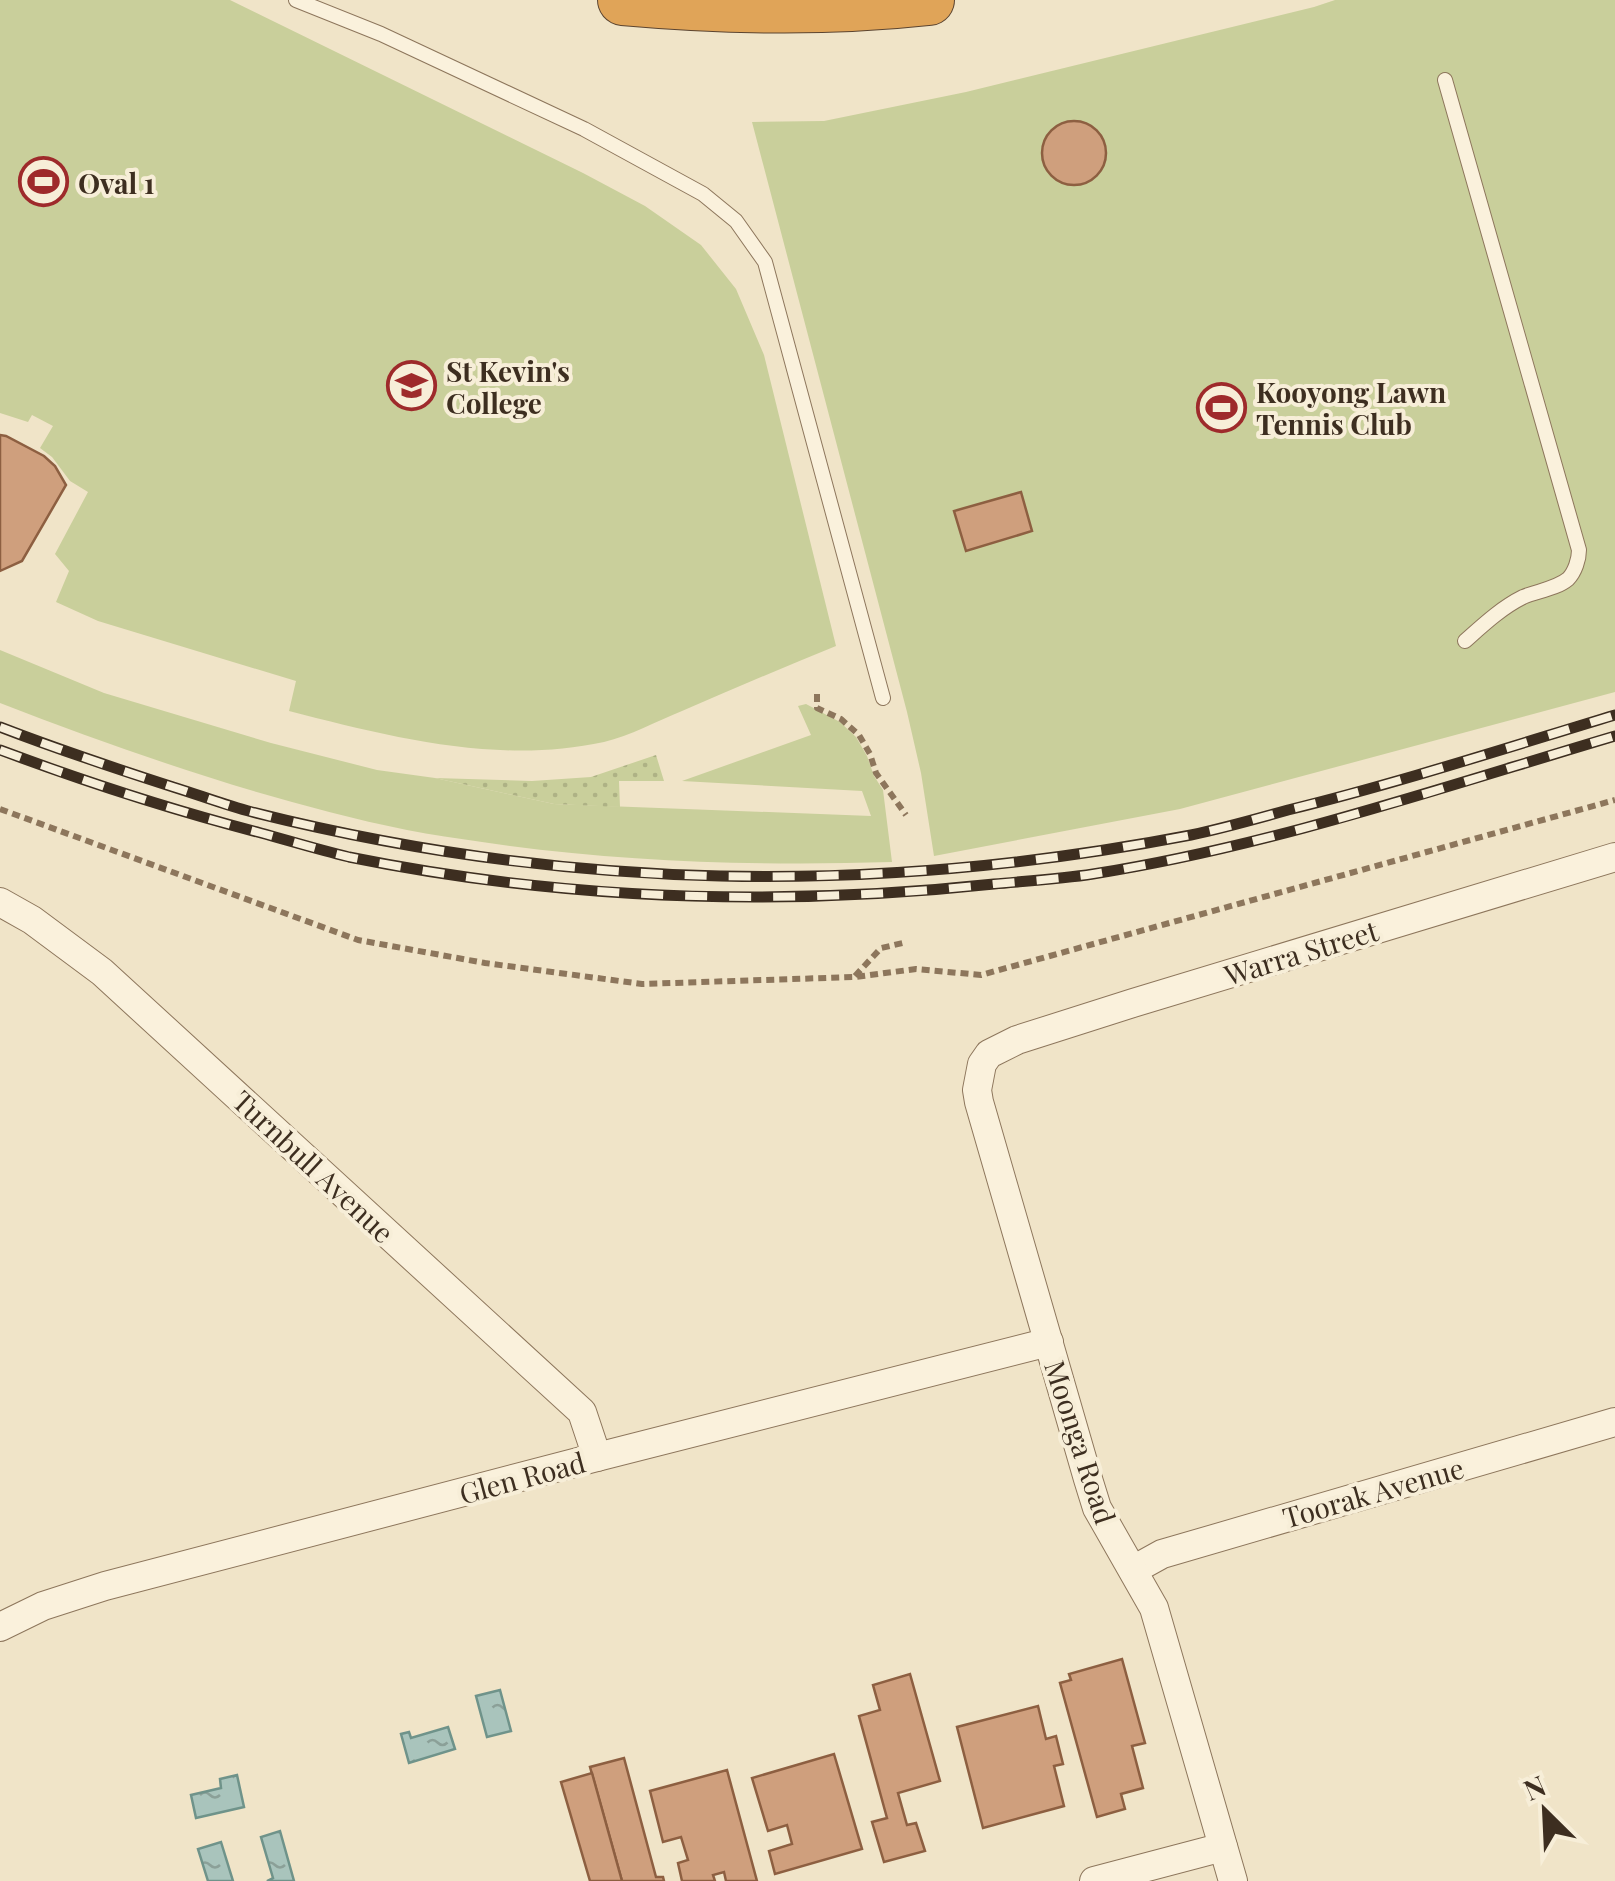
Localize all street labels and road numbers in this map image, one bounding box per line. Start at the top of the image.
street label: Warra Street [1219,911,1383,993]
street label: Turnbull Avenue [226,1082,402,1250]
street label: Moonga Road [1037,1356,1125,1528]
street label: Glen Road [455,1442,589,1512]
street label: Toorak Avenue [1278,1448,1468,1536]

